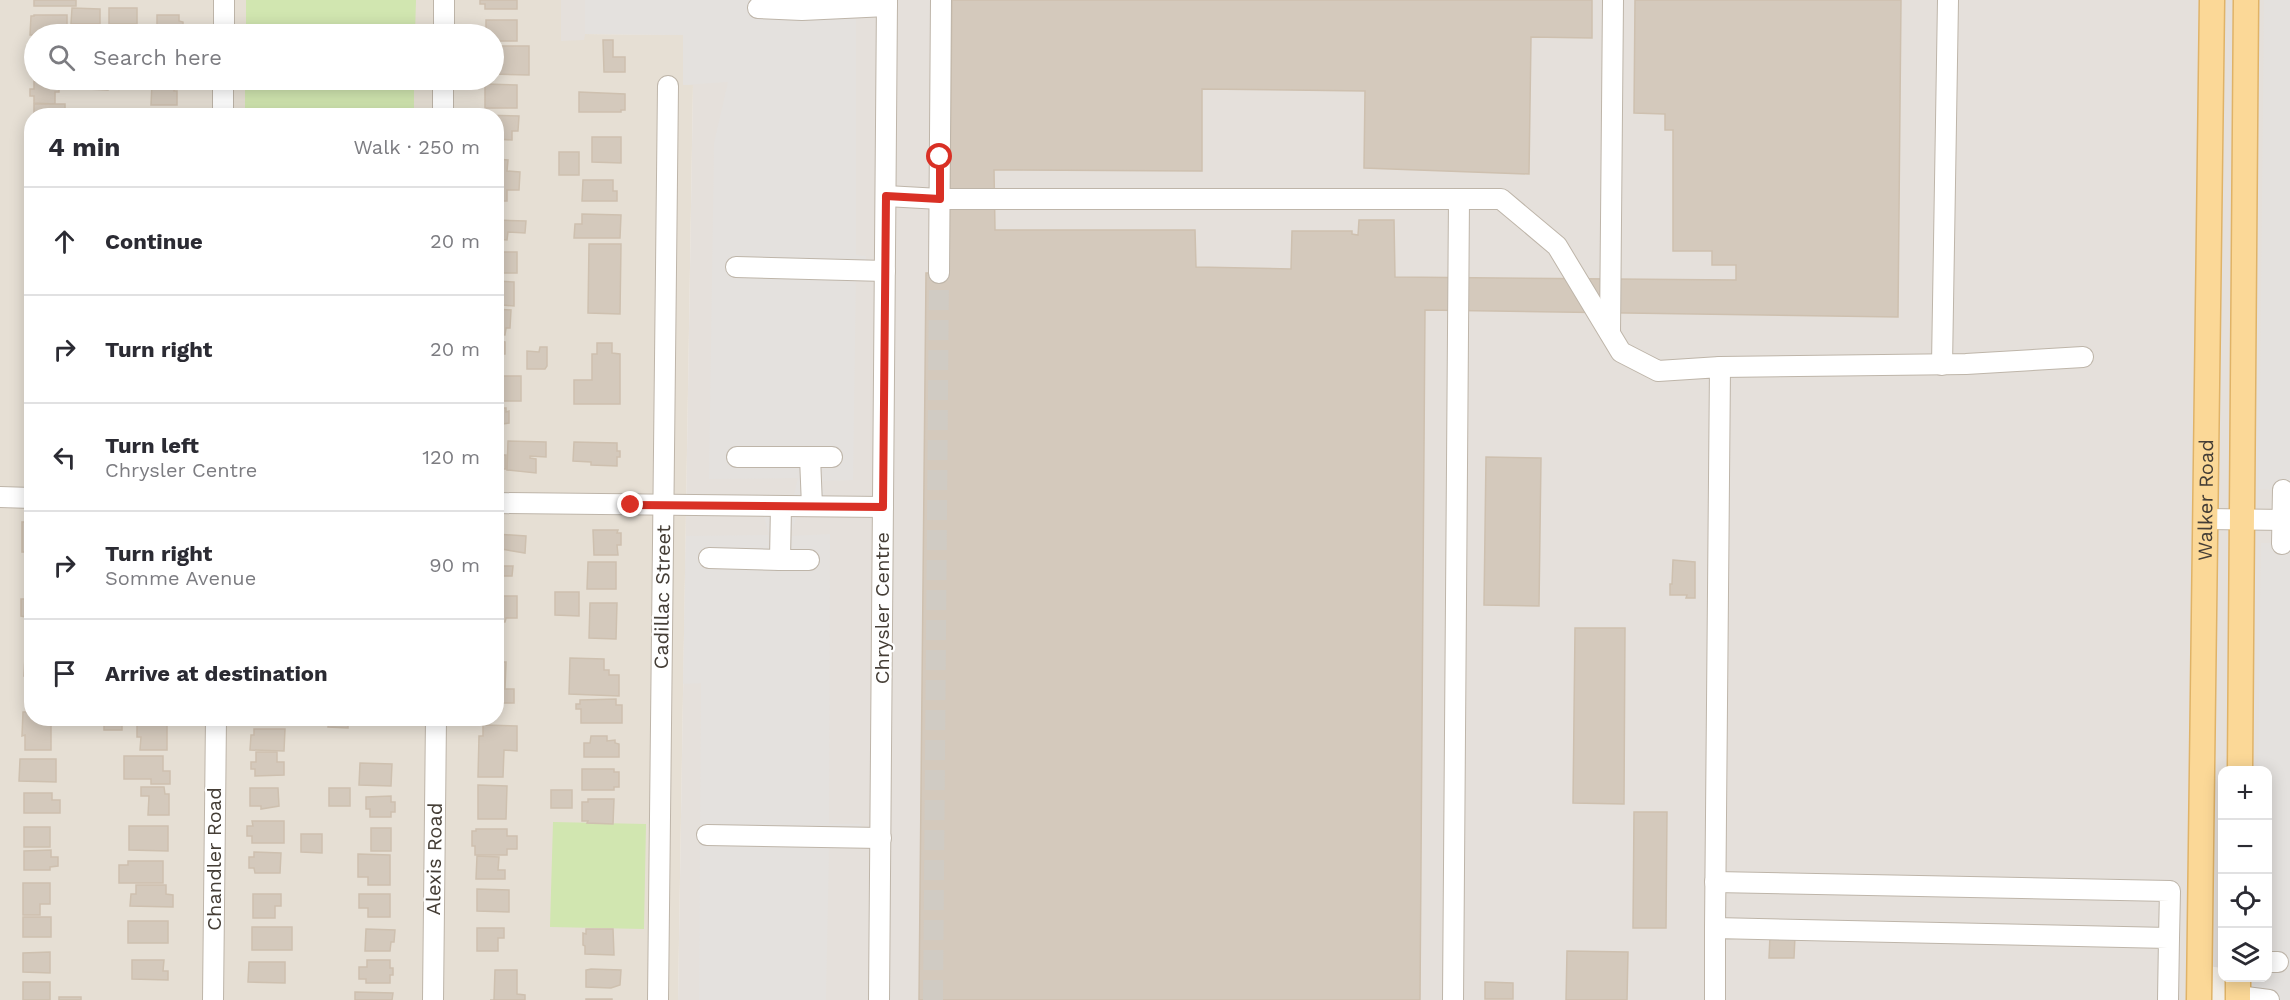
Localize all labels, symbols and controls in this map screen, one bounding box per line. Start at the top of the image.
search box [24,24,504,90]
icon: search [45,41,78,74]
text: Search here [93,45,222,70]
text: 4 min [48,132,120,162]
text: Walk · 250 m [353,135,480,159]
route start [926,143,952,169]
icon: ahead [48,225,81,258]
text: Continue [105,229,203,254]
text: 20 m [430,229,480,253]
icon: right [48,333,81,366]
text: Turn right [105,337,212,362]
text: 20 m [430,337,480,361]
text: Turn left [105,433,199,458]
street label: Walker Road [2193,439,2218,561]
icon: left [48,441,81,474]
text: 120 m [422,445,480,469]
text: Chrysler Centre [105,458,257,482]
route end [617,491,643,517]
street label: Cadillac Street [649,524,675,670]
street label: Chrysler Centre [870,532,894,684]
text: Turn right [105,541,212,566]
icon: right [48,549,81,582]
text: 90 m [429,553,480,577]
text: Somme Avenue [105,566,256,590]
icon: arrive [48,657,81,690]
text: Arrive at destination [105,661,328,686]
map controls [2218,766,2272,982]
button: + [2218,766,2272,820]
street label: Chandler Road [202,787,226,931]
street label: Alexis Road [421,802,447,916]
button: − [2218,820,2272,874]
button: locate [2218,874,2272,928]
button: layers [2218,928,2272,982]

